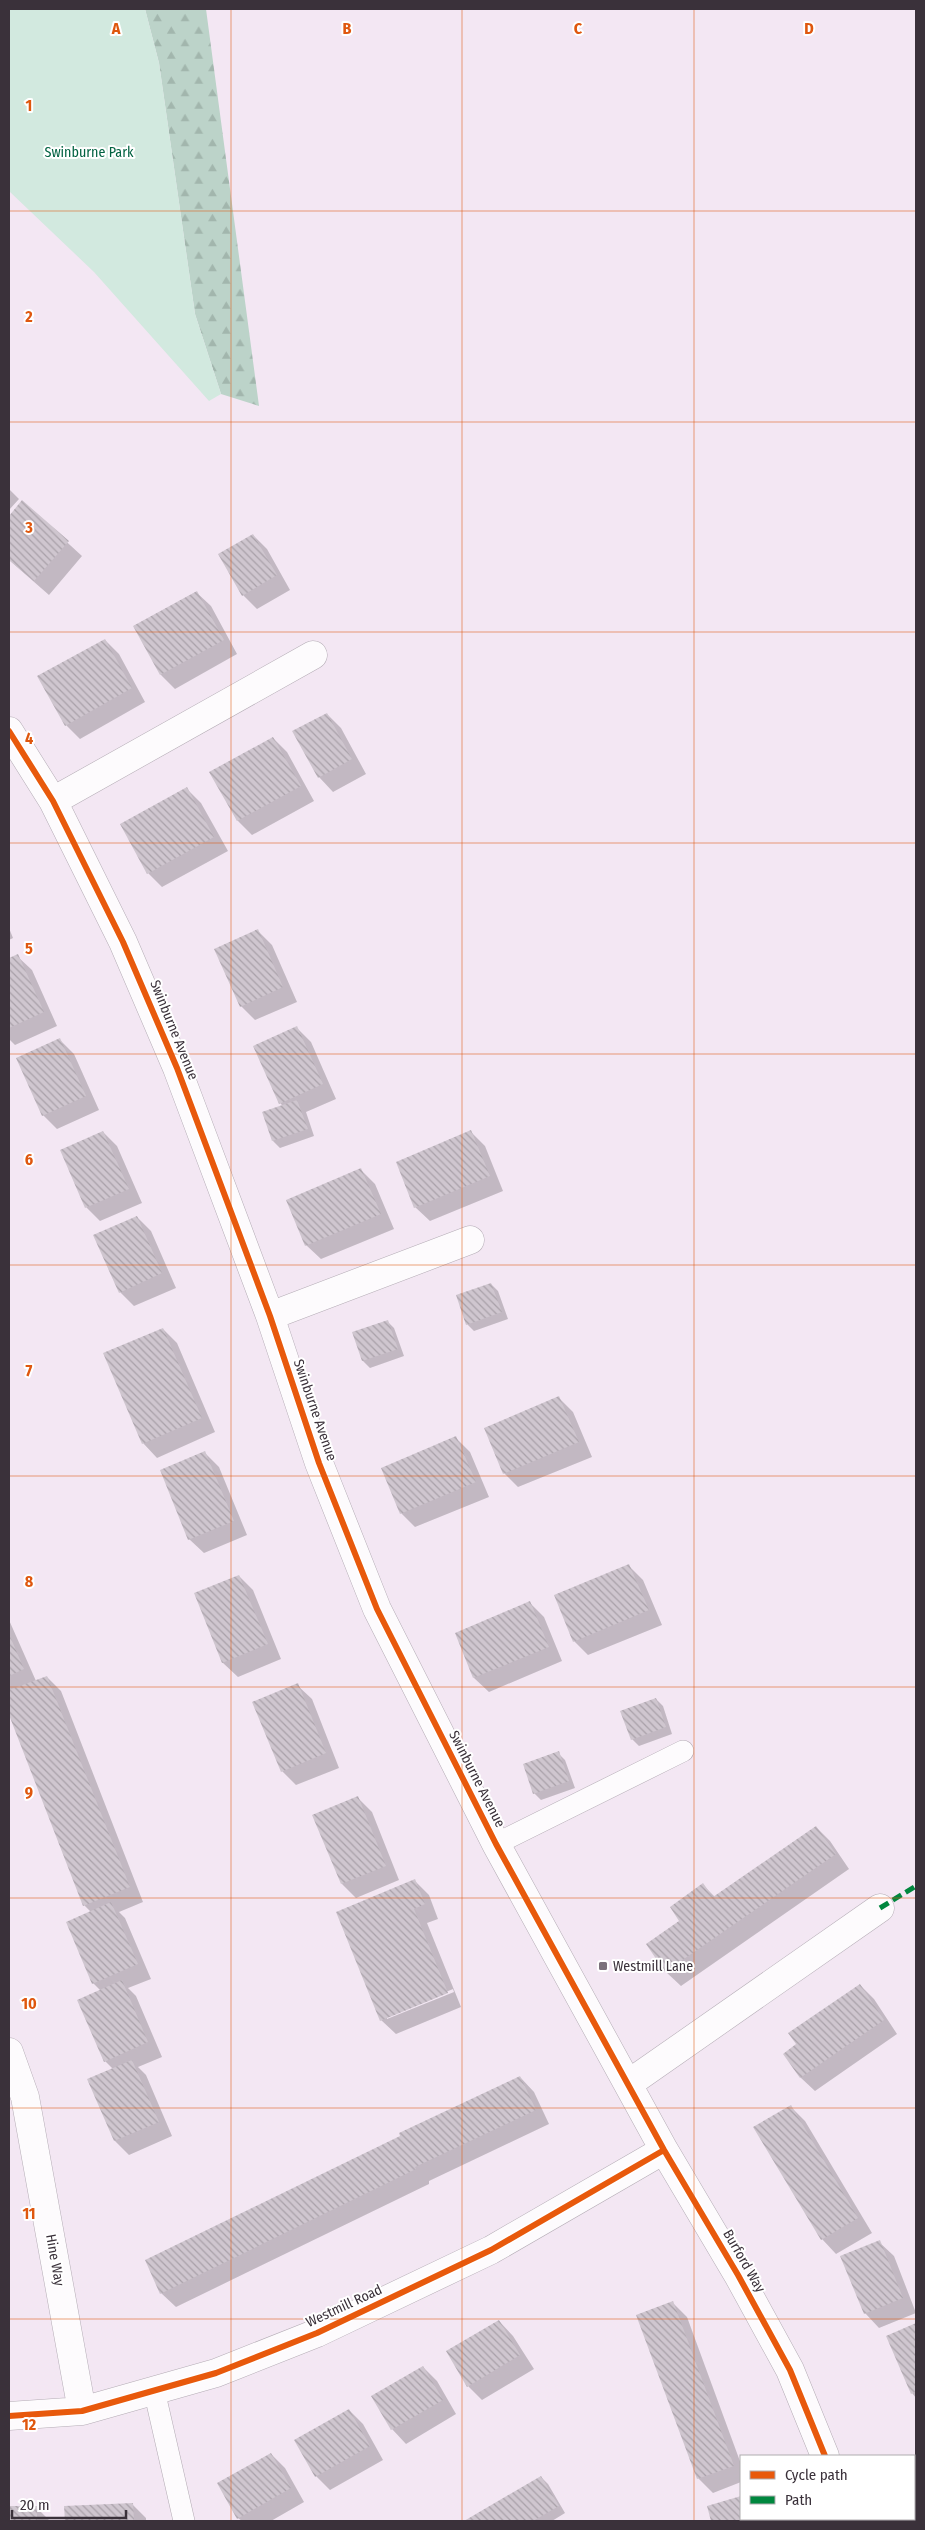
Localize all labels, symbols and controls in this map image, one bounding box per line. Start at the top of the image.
text: A [111,19,121,38]
text: B [343,19,352,38]
text: C [574,19,583,38]
text: D [804,19,814,38]
text: 1 [26,96,32,115]
park label: Swinburne Park [44,144,134,161]
text: 2 [24,307,33,326]
text: 3 [24,518,33,537]
text: 4 [25,729,33,748]
text: 5 [25,939,33,958]
street label: Swinburne Avenue [146,978,202,1083]
text: 6 [25,1150,33,1169]
street label: Swinburne Avenue [290,1357,340,1463]
text: 7 [26,1361,33,1380]
text: 8 [25,1572,34,1591]
street label: Swinburne Avenue [445,1728,509,1830]
text: 9 [25,1783,33,1802]
place label: Westmill Lane [613,1958,693,1975]
marker: Westmill Lane [597,1960,609,1972]
text: 10 [21,1994,37,2013]
text: 11 [22,2204,36,2223]
street label: Burford Way [719,2227,769,2296]
street label: Hine Way [42,2233,68,2288]
street label: Westmill Road [303,2281,385,2331]
text: 12 [22,2415,37,2434]
legend [740,2455,915,2520]
text: Cycle path [785,2466,848,2484]
scale bar [12,2488,126,2520]
text: Path [785,2491,812,2509]
text: 20 m [20,2496,50,2514]

